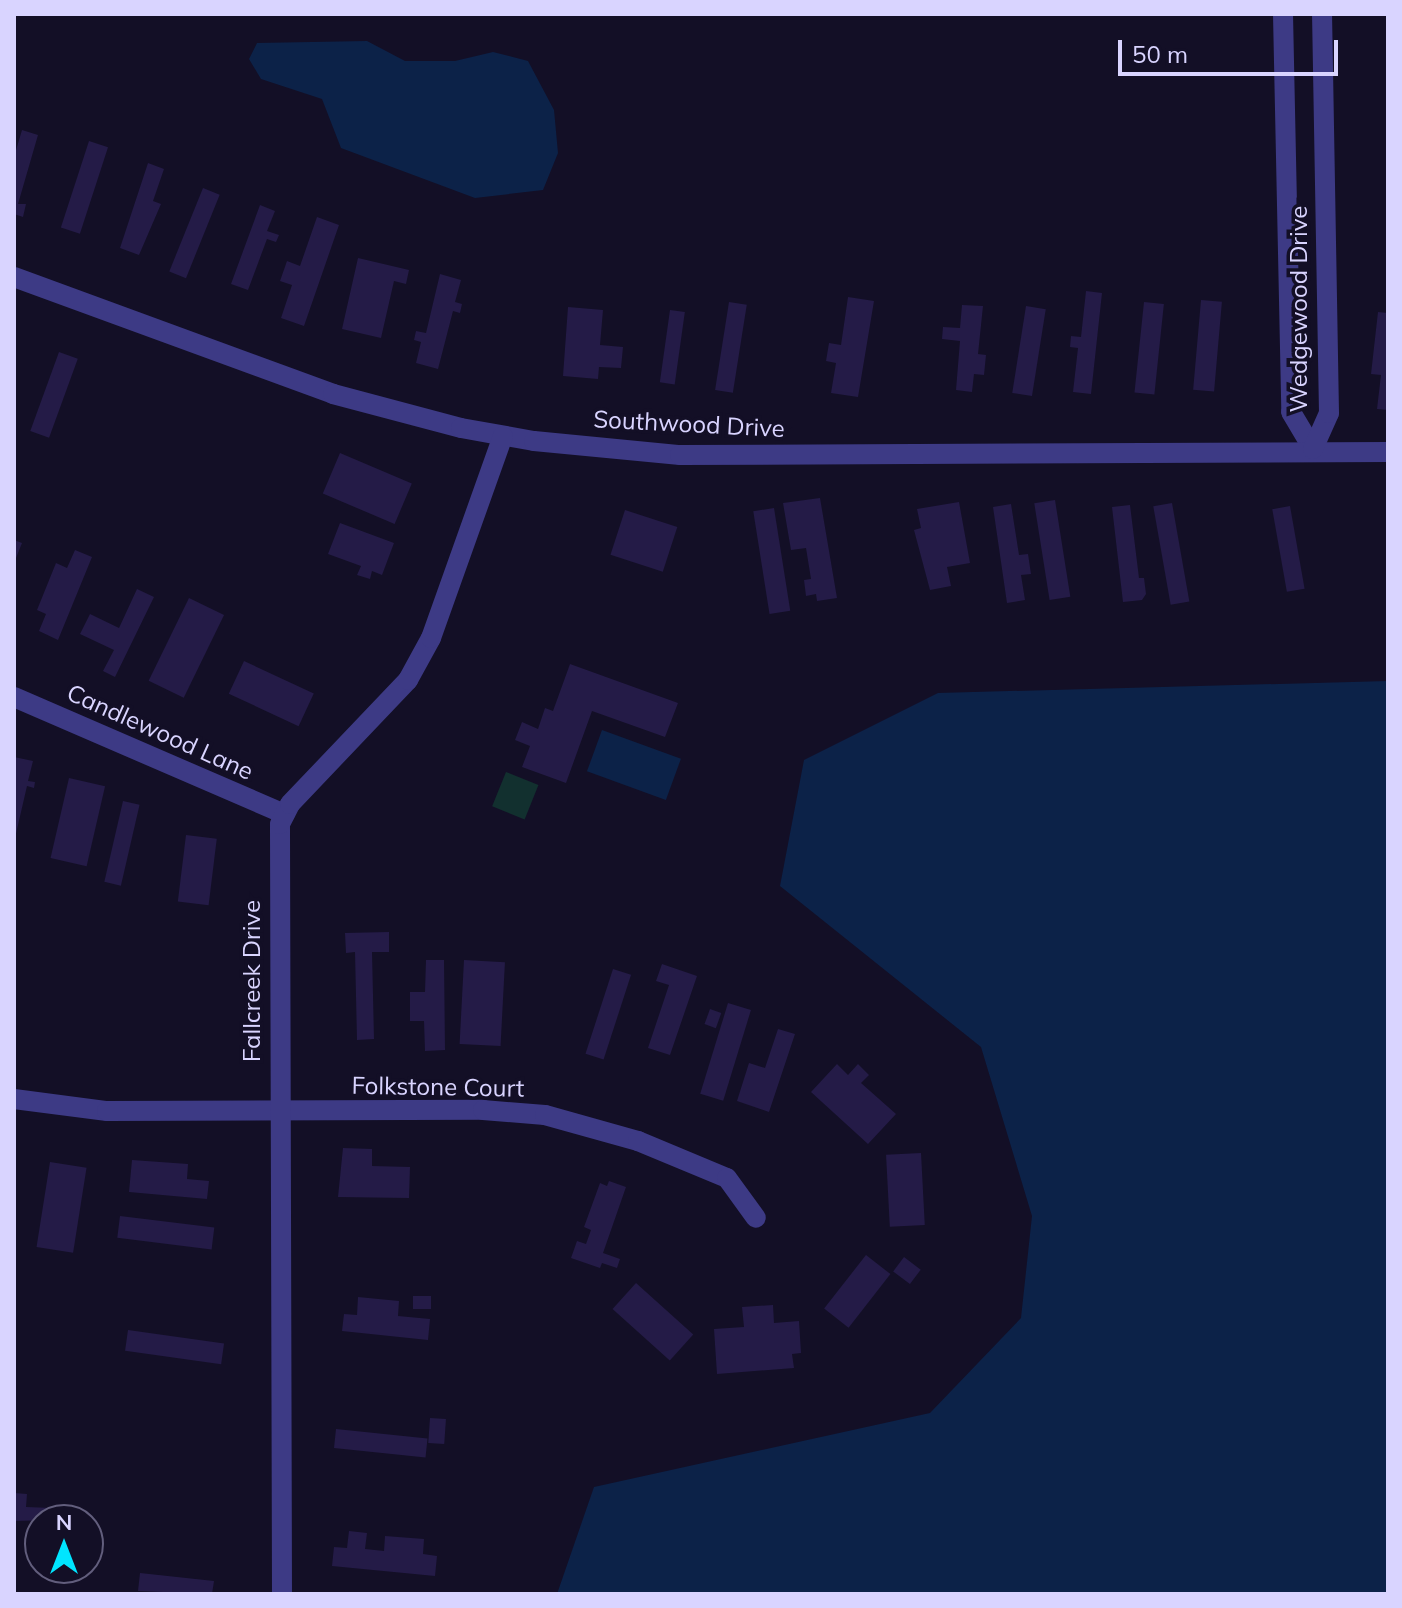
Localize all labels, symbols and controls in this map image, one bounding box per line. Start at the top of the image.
scale bar [1122,24,1342,74]
text: 50 m [1132,39,1188,69]
street label: Wedgewood Drive [1285,206,1313,412]
street label: Southwood Drive [593,405,785,443]
street label: Candlewood Lane [62,678,258,786]
street label: Fallcreek Drive [238,900,266,1062]
street label: Folkstone Court [351,1071,525,1103]
north arrow [24,1504,104,1584]
text: N [56,1508,72,1536]

